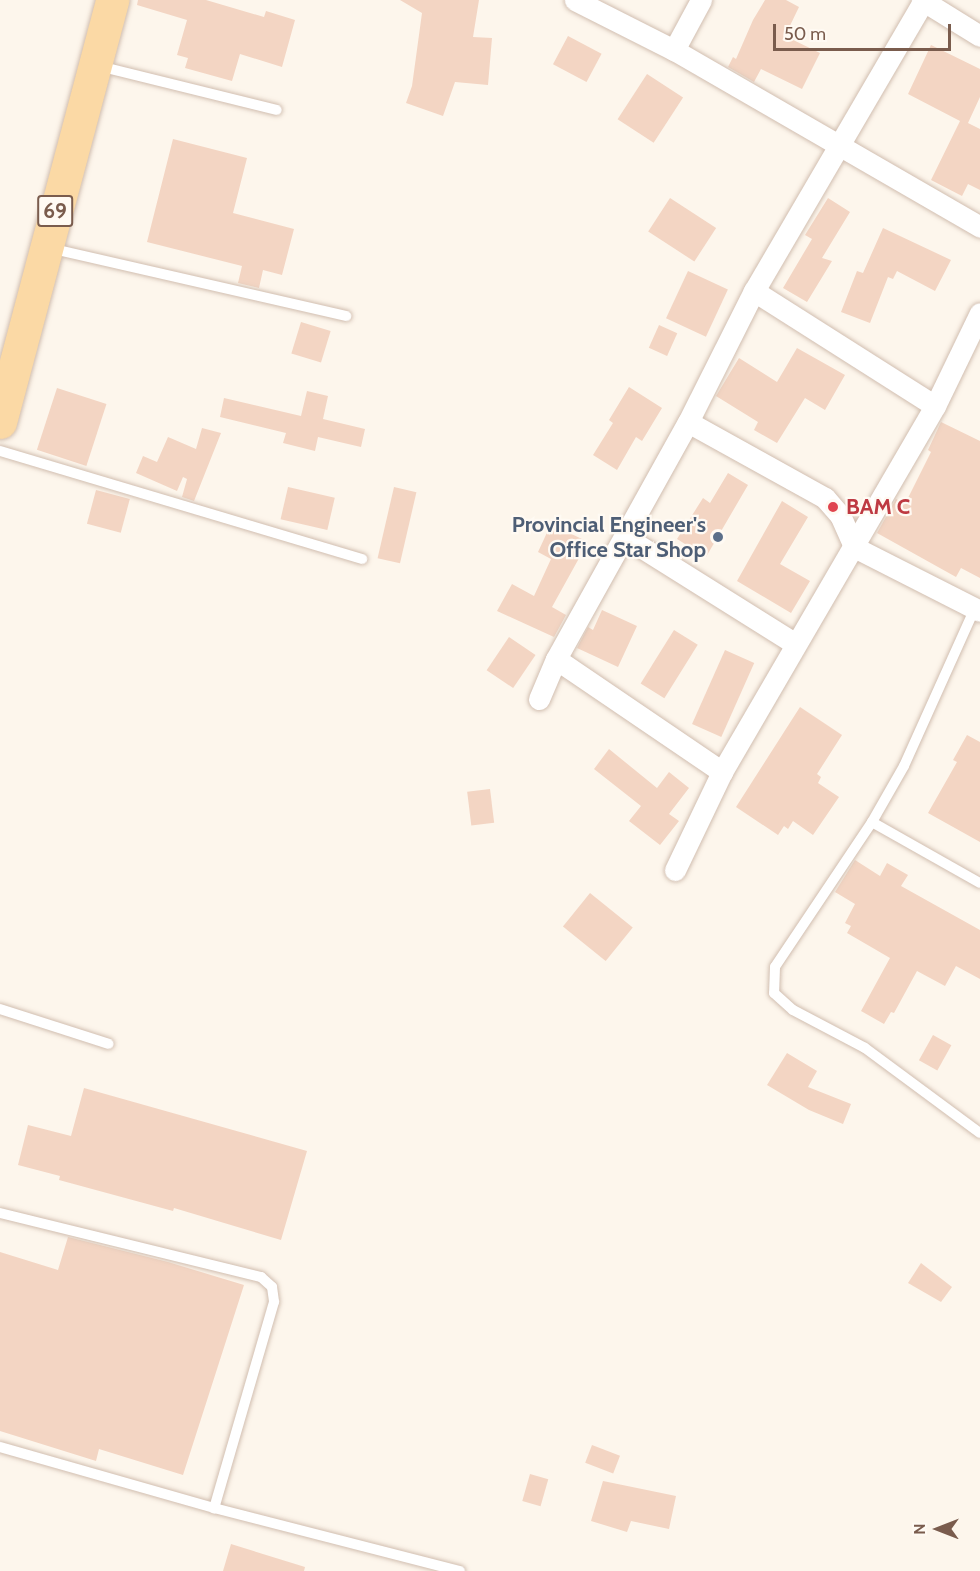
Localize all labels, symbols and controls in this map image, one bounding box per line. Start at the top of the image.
scale bar [776,12,954,50]
text: 50 m [784,23,826,45]
road number: 69 [37,193,73,229]
place label: BAM C [846,494,910,520]
marker: BAM C [824,498,842,516]
place label: Provincial Engineer's Office Star Shop [512,511,706,562]
marker: Provincial Engineer's Office Star Shop [711,530,725,544]
north arrow [908,1499,968,1559]
text: N [910,1523,929,1535]

